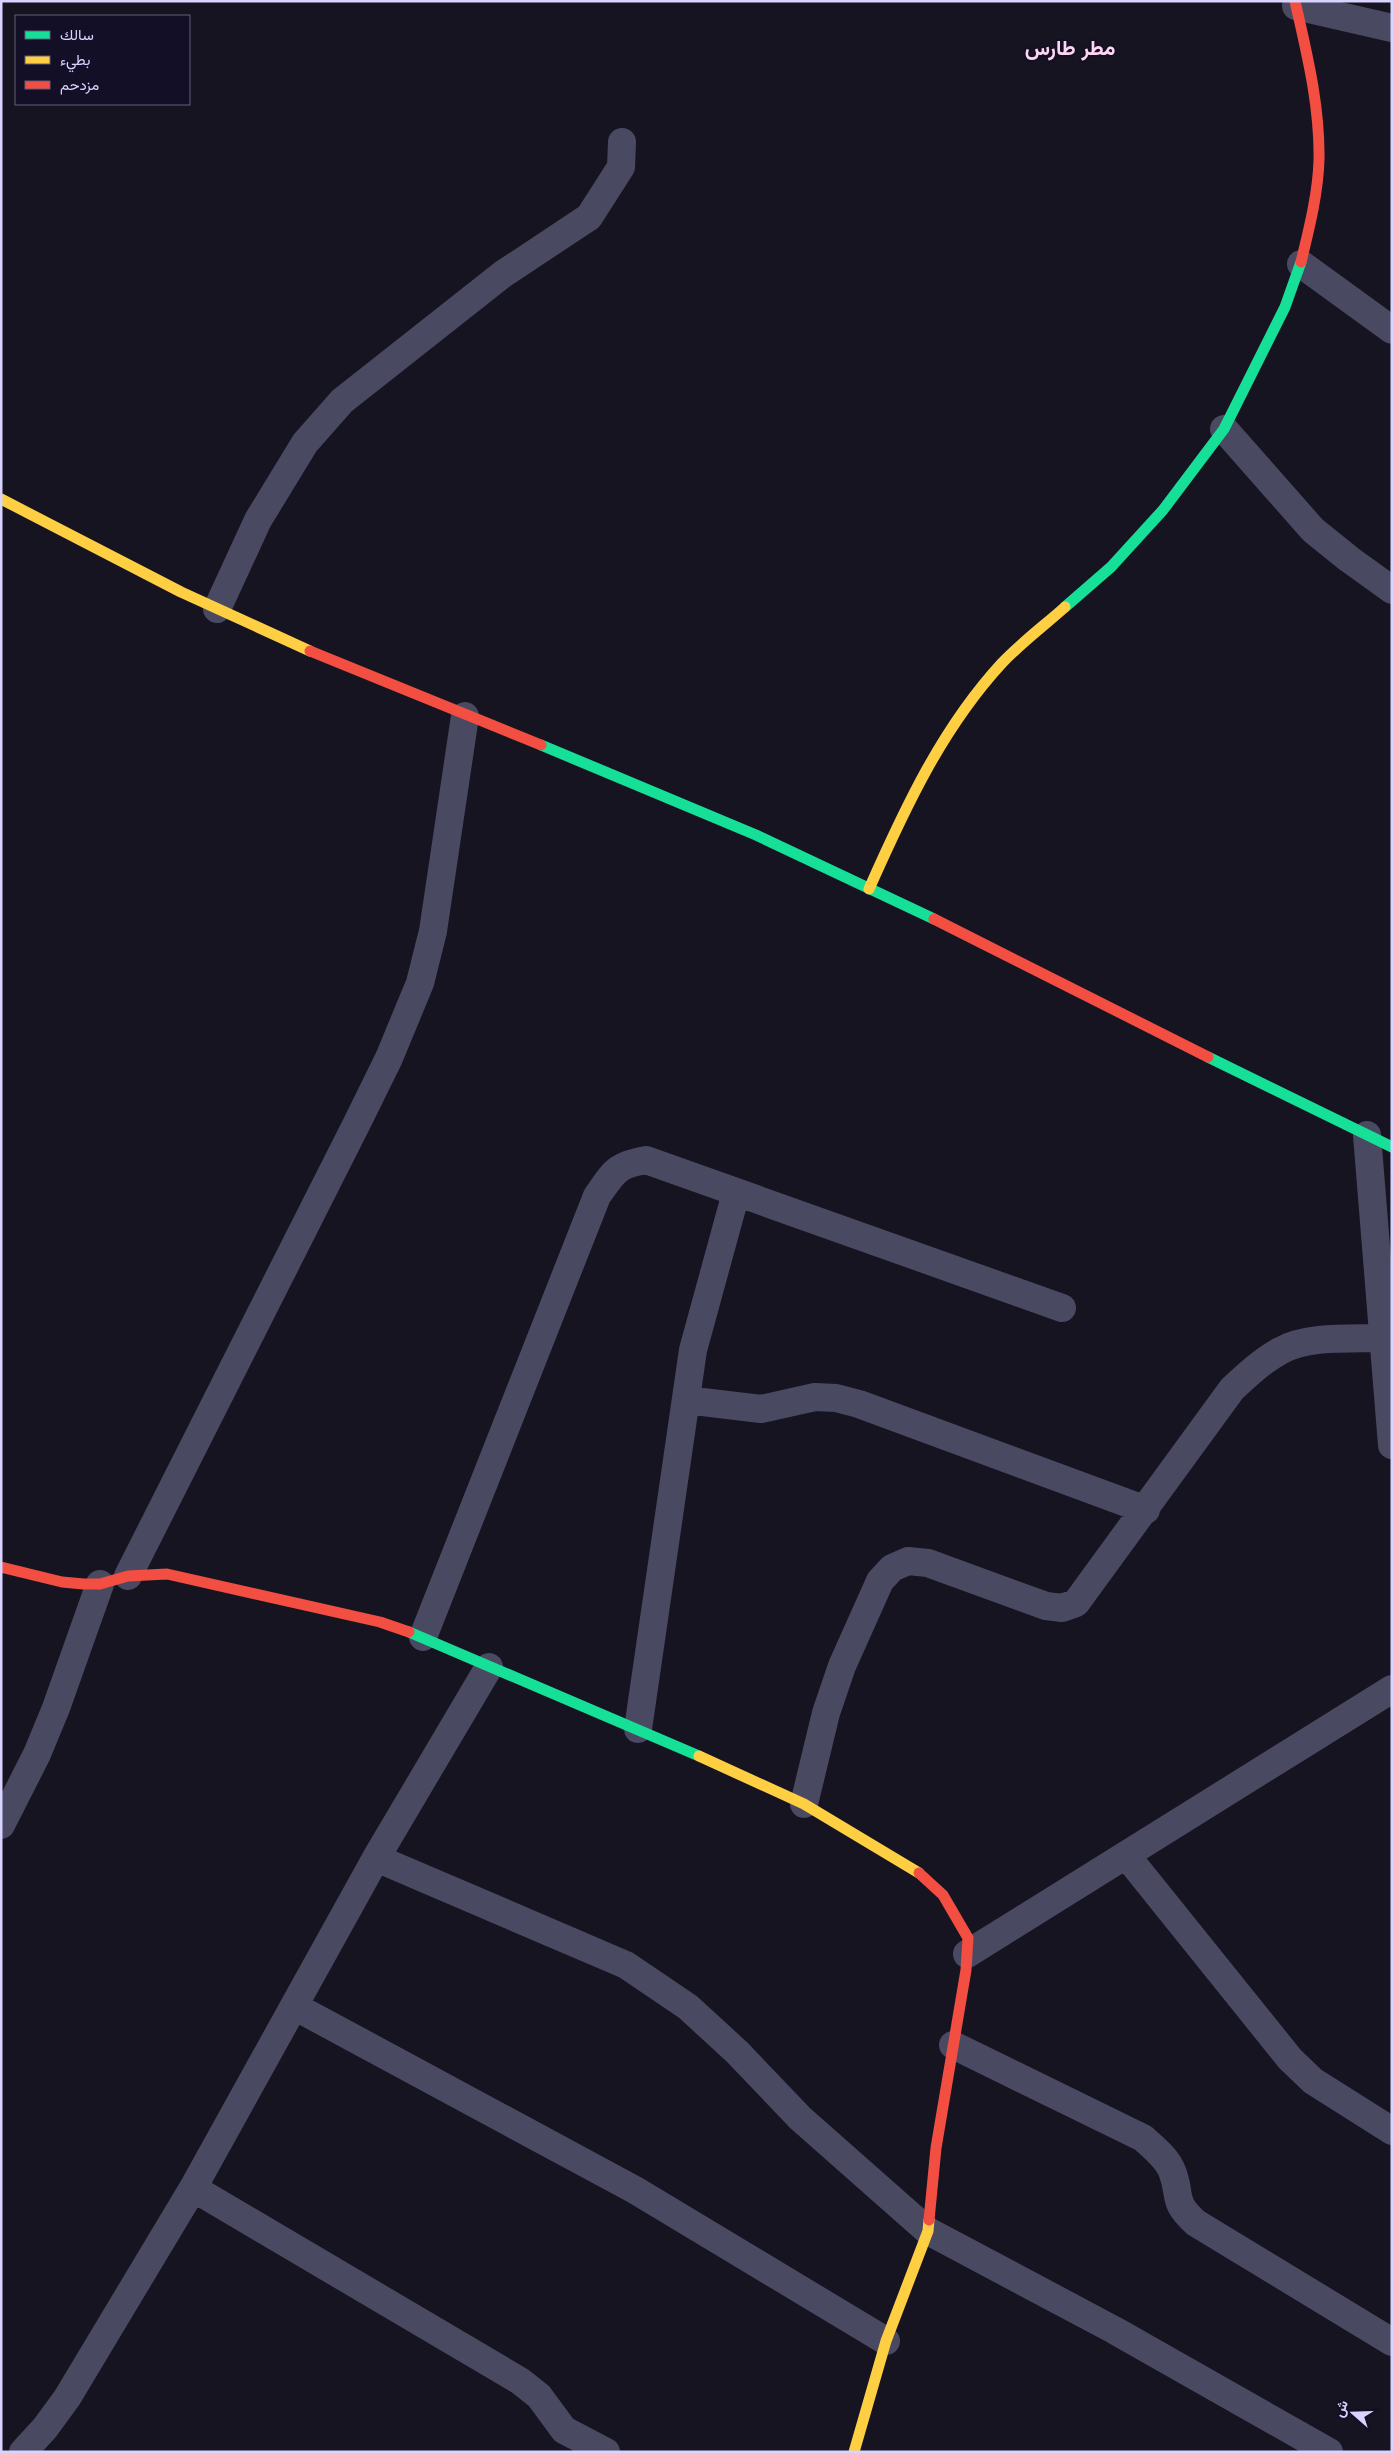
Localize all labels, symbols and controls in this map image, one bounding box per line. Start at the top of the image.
legend [15,15,190,105]
text: سالك [60,26,94,43]
district label: مطر طارس [1025,36,1115,61]
text: بطيء [60,51,90,73]
text: مزدحم [60,76,99,95]
north arrow [1328,2388,1378,2438]
text: ش [1330,2398,1352,2420]

